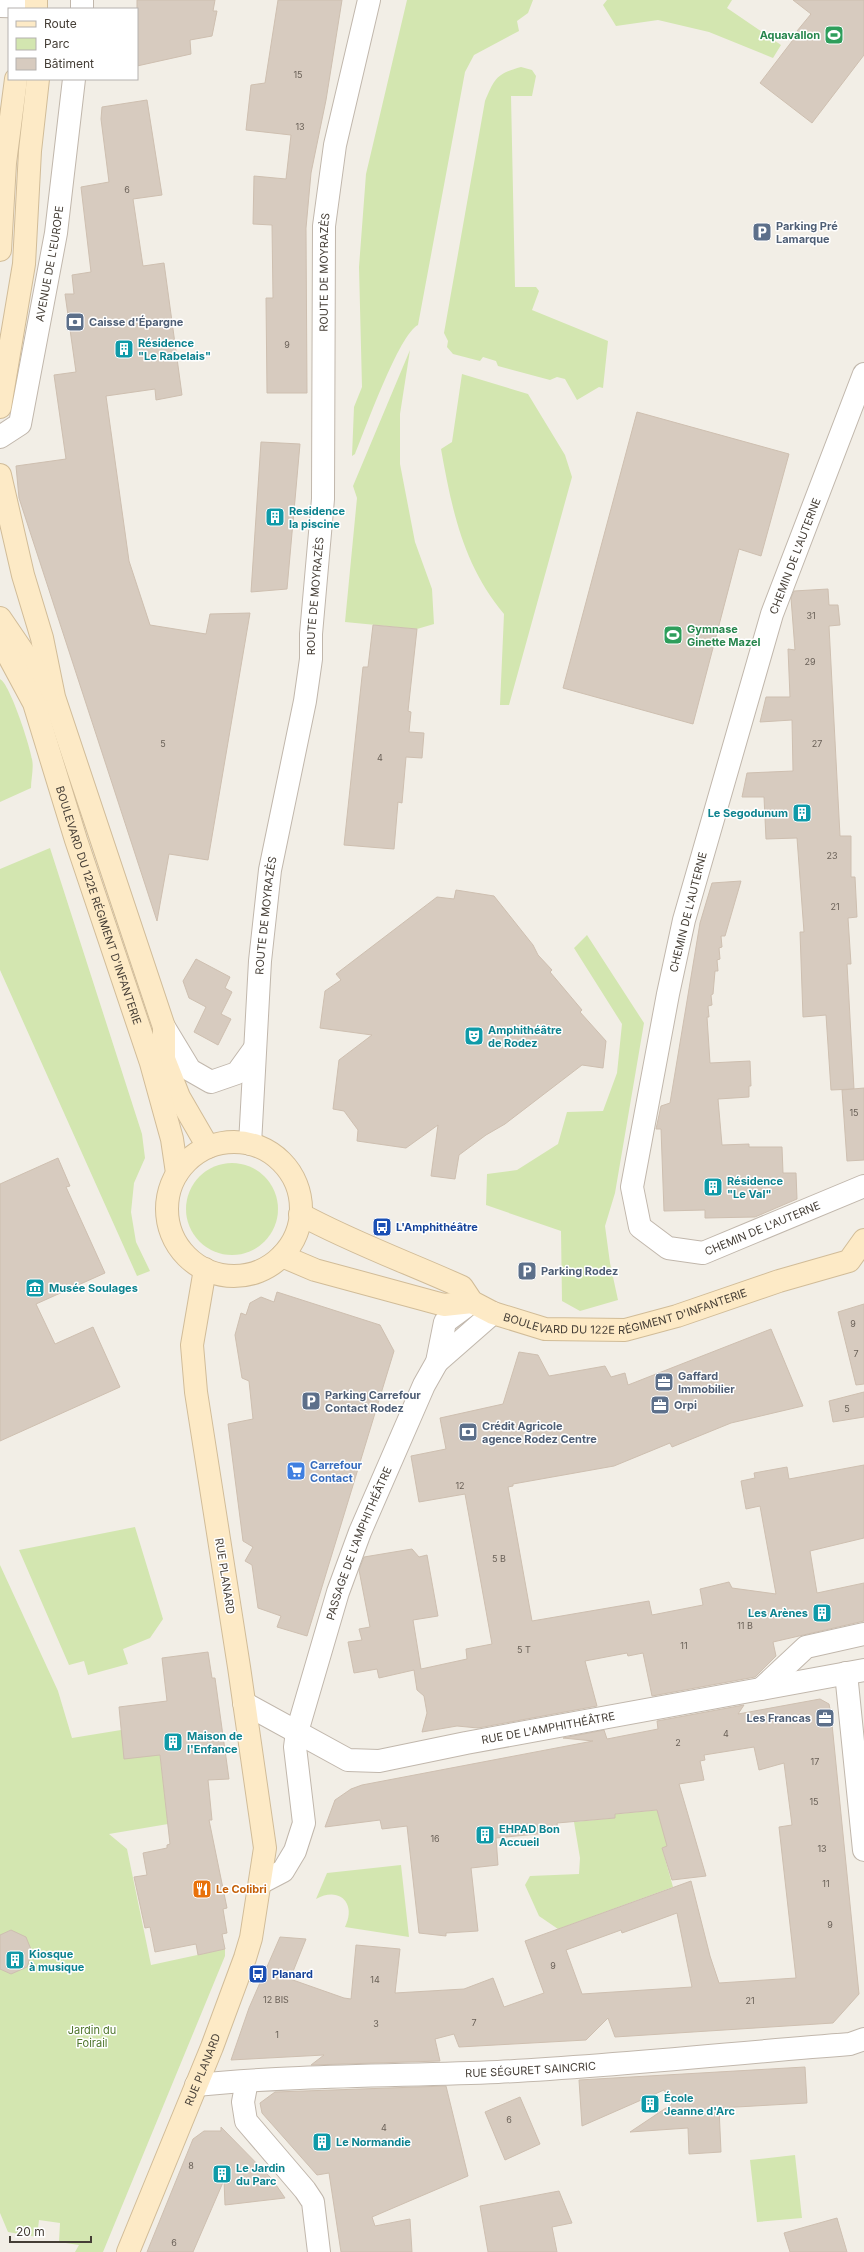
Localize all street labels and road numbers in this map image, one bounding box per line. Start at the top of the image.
street label: AVENUE DE L'EUROPE [32,205,66,323]
street label: ROUTE DE MOYRAZÈS [317,212,333,332]
street label: CHEMIN DE L'AUTERNE [766,496,824,616]
street label: ROUTE DE MOYRAZÈS [304,536,327,655]
street label: BOULEVARD DU 122E RÉGIMENT D'INFANTERIE [53,784,145,1026]
street label: CHEMIN DE L'AUTERNE [666,850,710,974]
street label: ROUTE DE MOYRAZÈS [252,855,280,975]
street label: CHEMIN DE L'AUTERNE [703,1198,822,1259]
street label: BOULEVARD DU 122E RÉGIMENT D'INFANTERIE [502,1286,749,1337]
street label: PASSAGE DE L'AMPHITHÉÂTRE [323,1464,395,1622]
street label: RUE PLANARD [212,1537,238,1615]
street label: RUE DE L'AMPHITHÉÂTRE [480,1709,616,1747]
street label: RUE PLANARD [182,2032,223,2108]
street label: RUE SÉGURET SAINCRIC [465,2059,597,2080]

